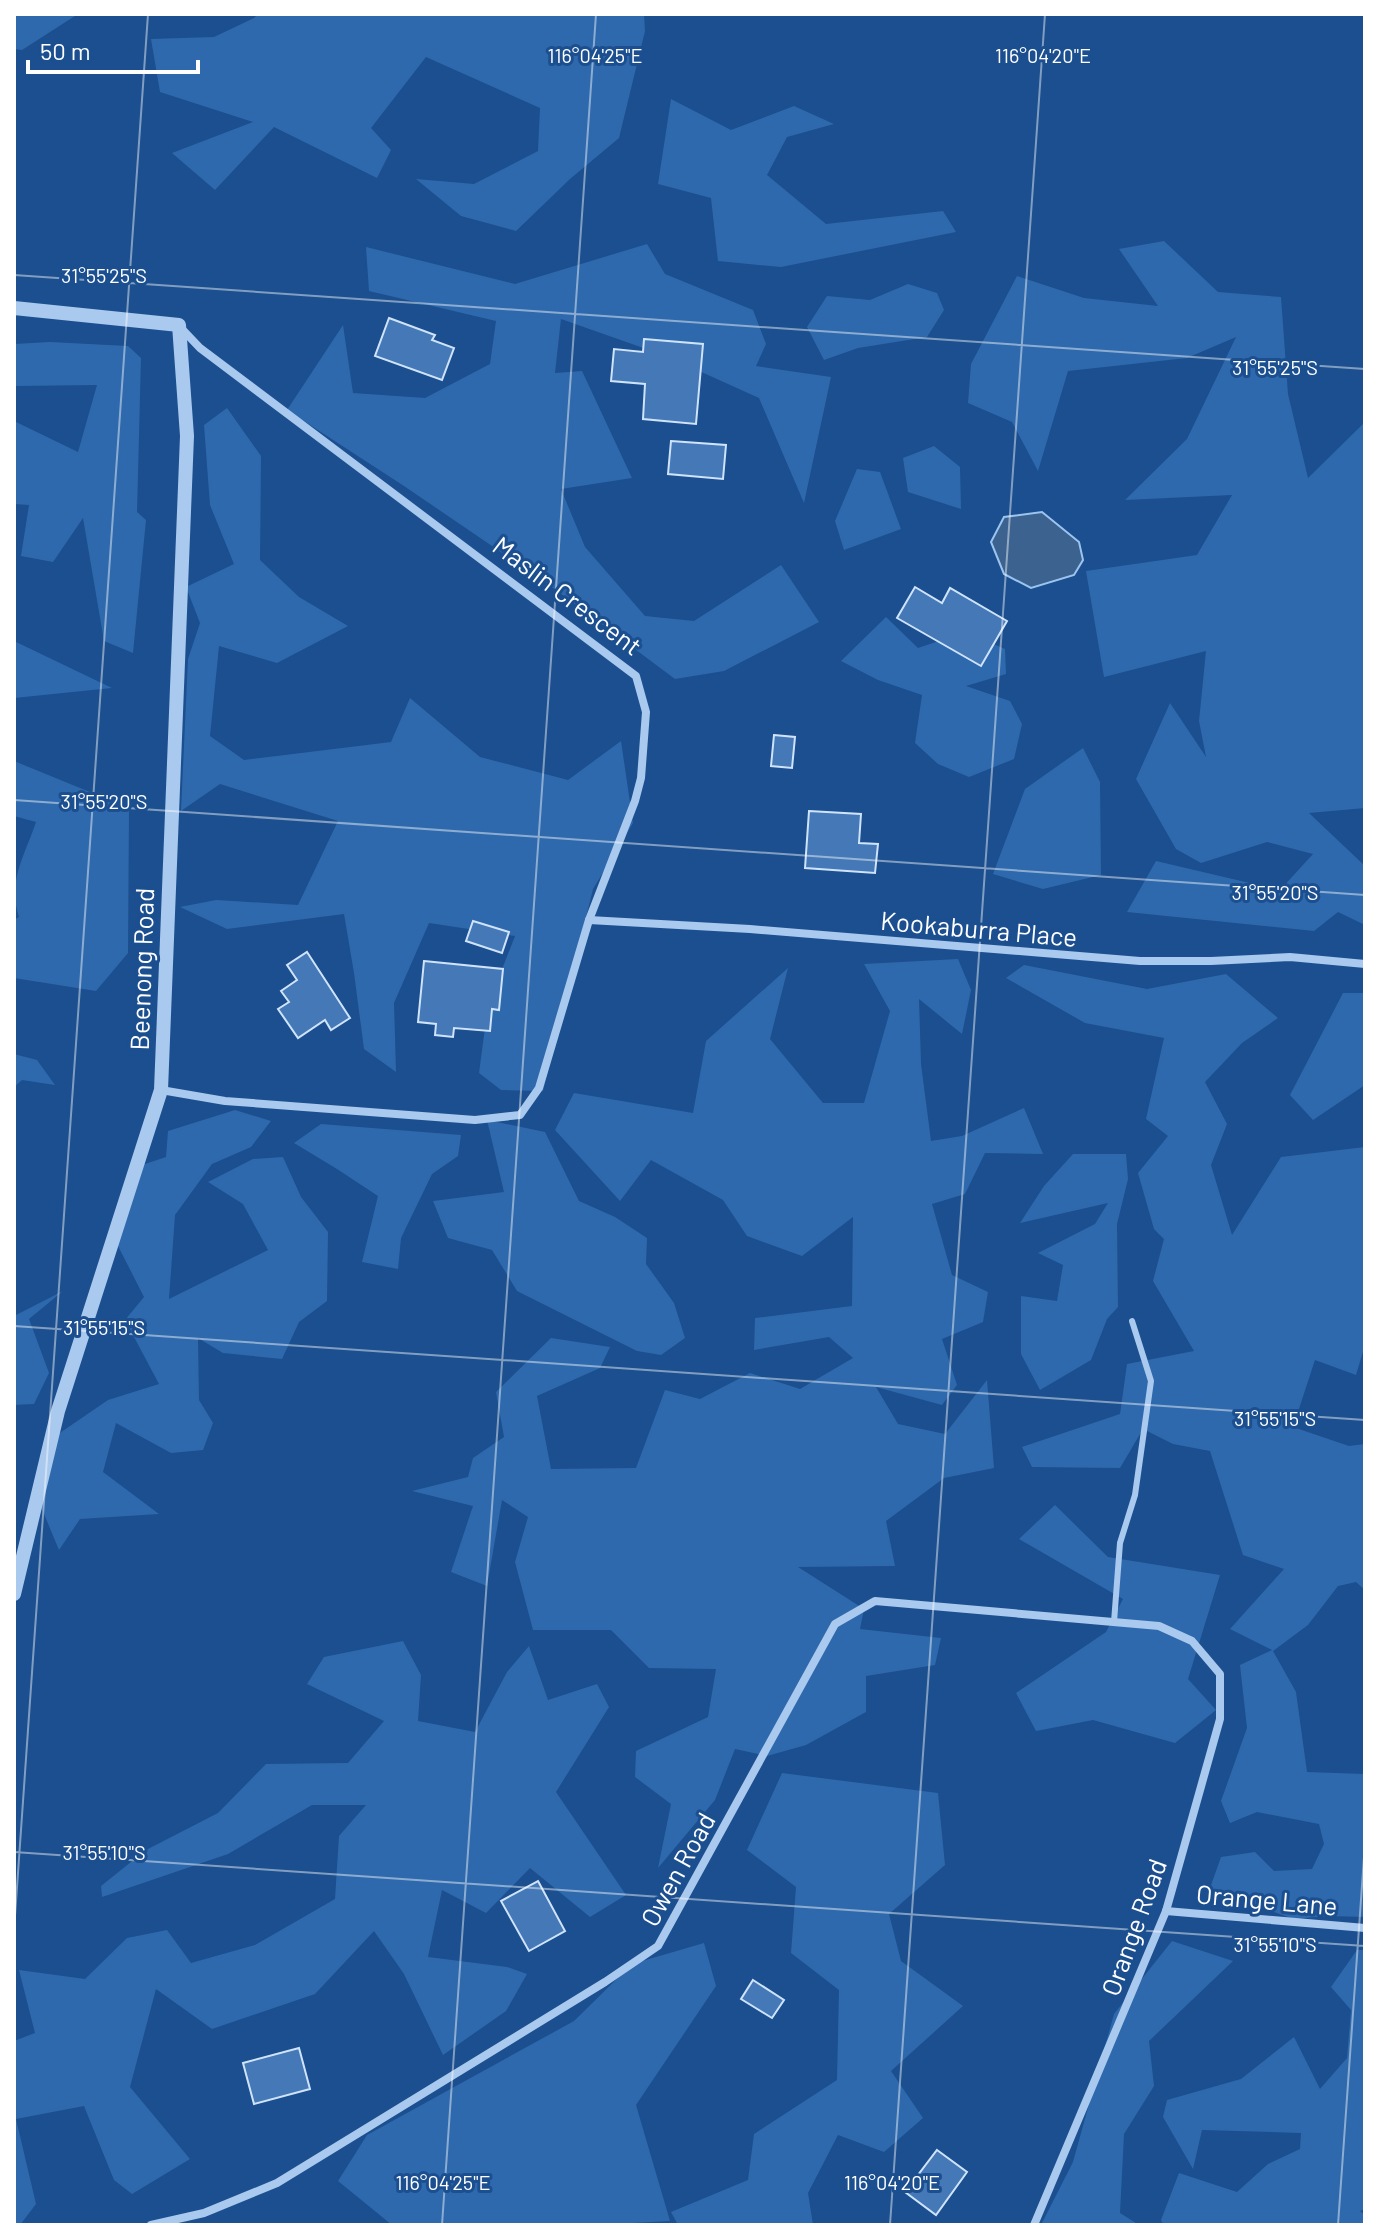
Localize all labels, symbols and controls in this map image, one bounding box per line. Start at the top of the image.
scale bar [28,24,198,74]
text: 50 m [40,36,91,65]
text: 116°04'25"E [548,43,643,67]
text: 116°04'20"E [995,43,1091,67]
text: 31°55'25"S [61,263,147,287]
text: 31°55'25"S [1232,355,1318,379]
street label: Maslin Crescent [487,529,649,661]
text: 31°55'20"S [61,789,147,813]
text: 31°55'20"S [1232,880,1318,904]
street label: Beenong Road [123,887,159,1051]
street label: Kookaburra Place [879,904,1079,952]
text: 31°55'15"S [63,1315,145,1339]
text: 31°55'15"S [1234,1406,1316,1430]
street label: Owen Road [633,1807,721,1931]
text: 31°55'10"S [62,1840,146,1864]
street label: Orange Road [1094,1854,1172,2000]
street label: Orange Lane [1195,1877,1339,1921]
text: 31°55'10"S [1233,1932,1317,1956]
text: 116°04'25"E [396,2170,491,2194]
text: 116°04'20"E [844,2170,940,2194]

